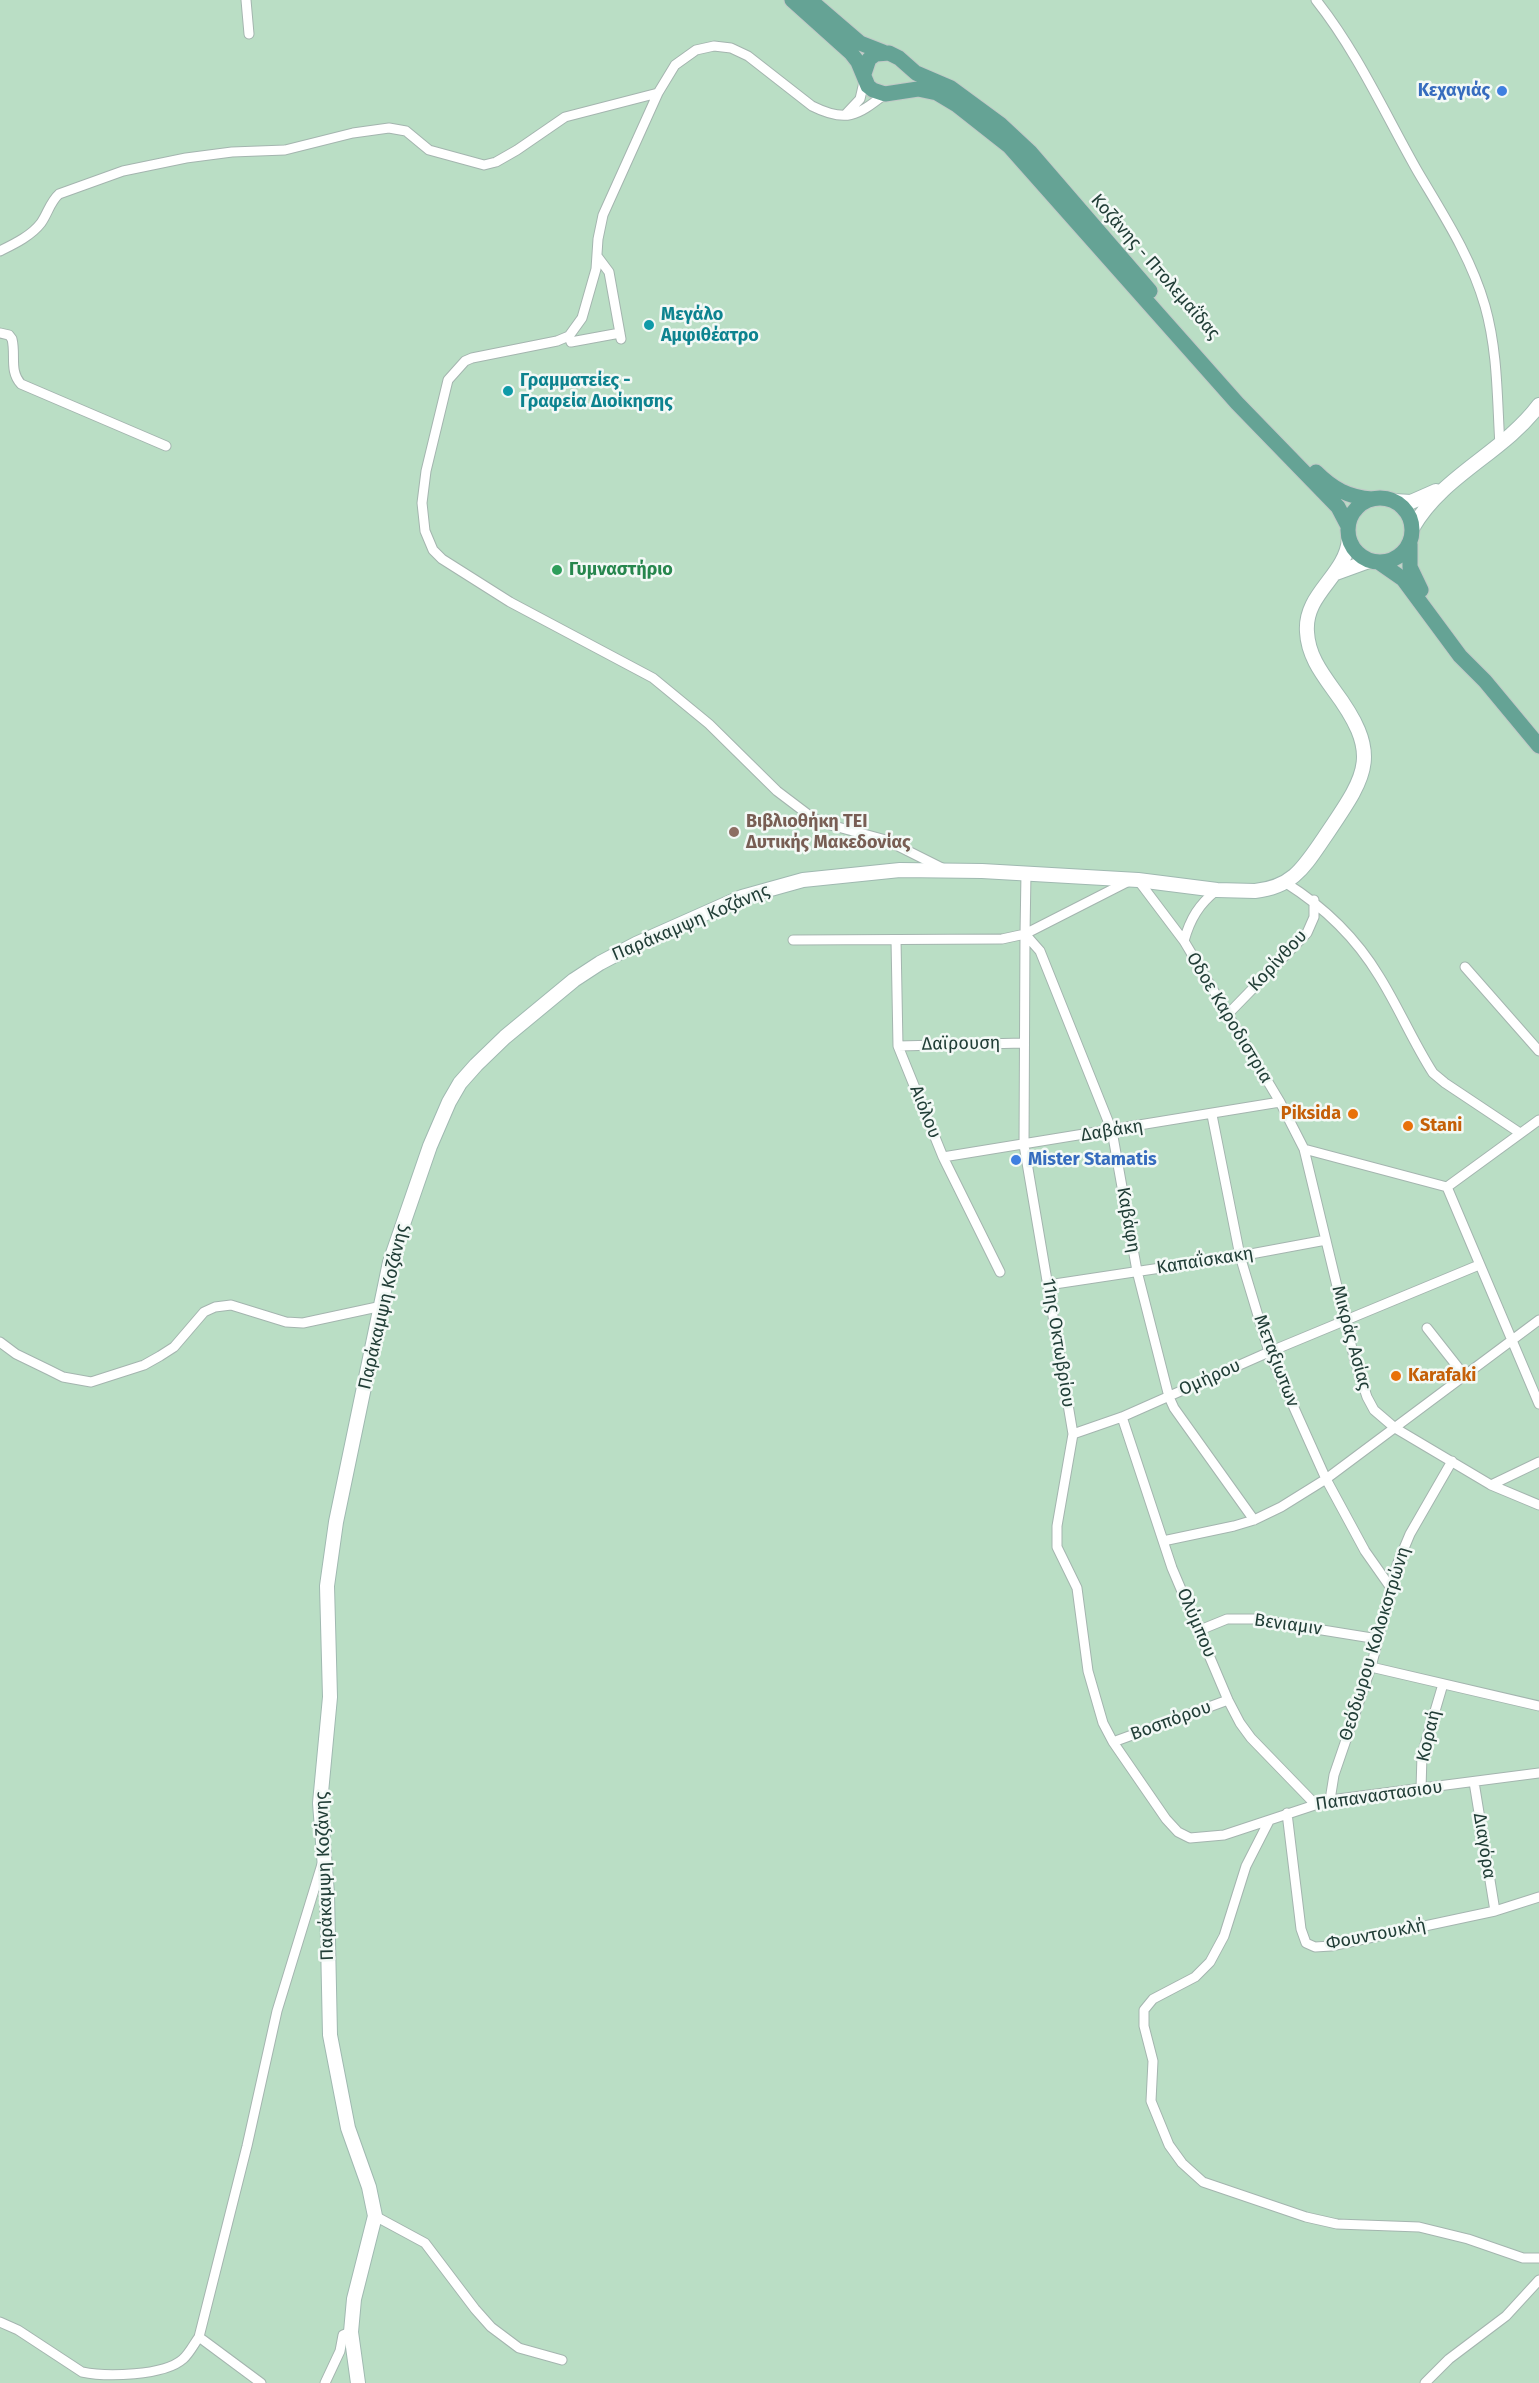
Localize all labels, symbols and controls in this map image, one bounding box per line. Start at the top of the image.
place label: Κεχαγιάς [1418,80,1490,102]
marker: Κεχαγιάς [1495,84,1509,98]
street label: Κοζάνης - Πτολεμαΐδας [1086,190,1224,344]
place label: Μεγάλο Αμφιθέατρο [661,304,759,346]
marker: Μεγάλο Αμφιθέατρο [642,318,656,332]
place label: Γραμματείες - Γραφεία Διοίκησης [520,370,673,412]
marker: Γραμματείες - Γραφεία Διοίκησης [501,384,515,398]
place label: Γυμναστήριο [569,559,673,581]
marker: Γυμναστήριο [550,563,564,577]
place label: Βιβλιοθήκη ΤΕΙ Δυτικής Μακεδονίας [746,811,911,854]
marker: Βιβλιοθήκη ΤΕΙ Δυτικής Μακεδονίας [727,825,741,839]
street label: Παράκαμψη Κοζάνης [609,880,773,966]
street label: Κορίνθου [1244,926,1312,996]
street label: Oδοε Καροδιστρια [1181,949,1277,1087]
street label: Δαϊρουση [921,1033,1001,1055]
street label: Αιόλου [905,1082,945,1142]
place label: Piksida [1281,1103,1341,1125]
marker: Piksida [1346,1107,1360,1121]
street label: Δαβάκη [1079,1115,1145,1147]
place label: Stani [1420,1115,1462,1137]
marker: Stani [1401,1119,1415,1133]
place label: Mister Stamatis [1028,1149,1157,1171]
marker: Mister Stamatis [1009,1153,1023,1167]
street label: Καβάφη [1112,1186,1144,1254]
street label: Παράκαμψη Κοζάνης [354,1222,414,1392]
street label: Καπαΐσκακη [1155,1243,1255,1279]
street label: 11ης Οκτωβρίου [1037,1277,1079,1409]
street label: Μικράς Ασίας [1327,1283,1375,1393]
street label: Μεταξιωτων [1249,1312,1303,1410]
street label: Ομήρου [1176,1355,1244,1401]
place label: Karafaki [1408,1365,1476,1387]
marker: Karafaki [1389,1369,1403,1383]
street label: Θεόδωρου Κολοκοτρώνη [1335,1544,1415,1744]
street label: Ολύμπου [1172,1585,1220,1661]
street label: Βενιαμιν [1253,1610,1323,1640]
street label: Βοσπόρου [1128,1696,1214,1746]
street label: Κοραή [1413,1708,1445,1764]
street label: Παπαναστασιου [1314,1776,1444,1816]
street label: Παράκαμψη Κοζάνης [311,1791,339,1961]
street label: Διαγόρα [1468,1811,1500,1881]
street label: Φουντουκλή [1324,1915,1428,1955]

